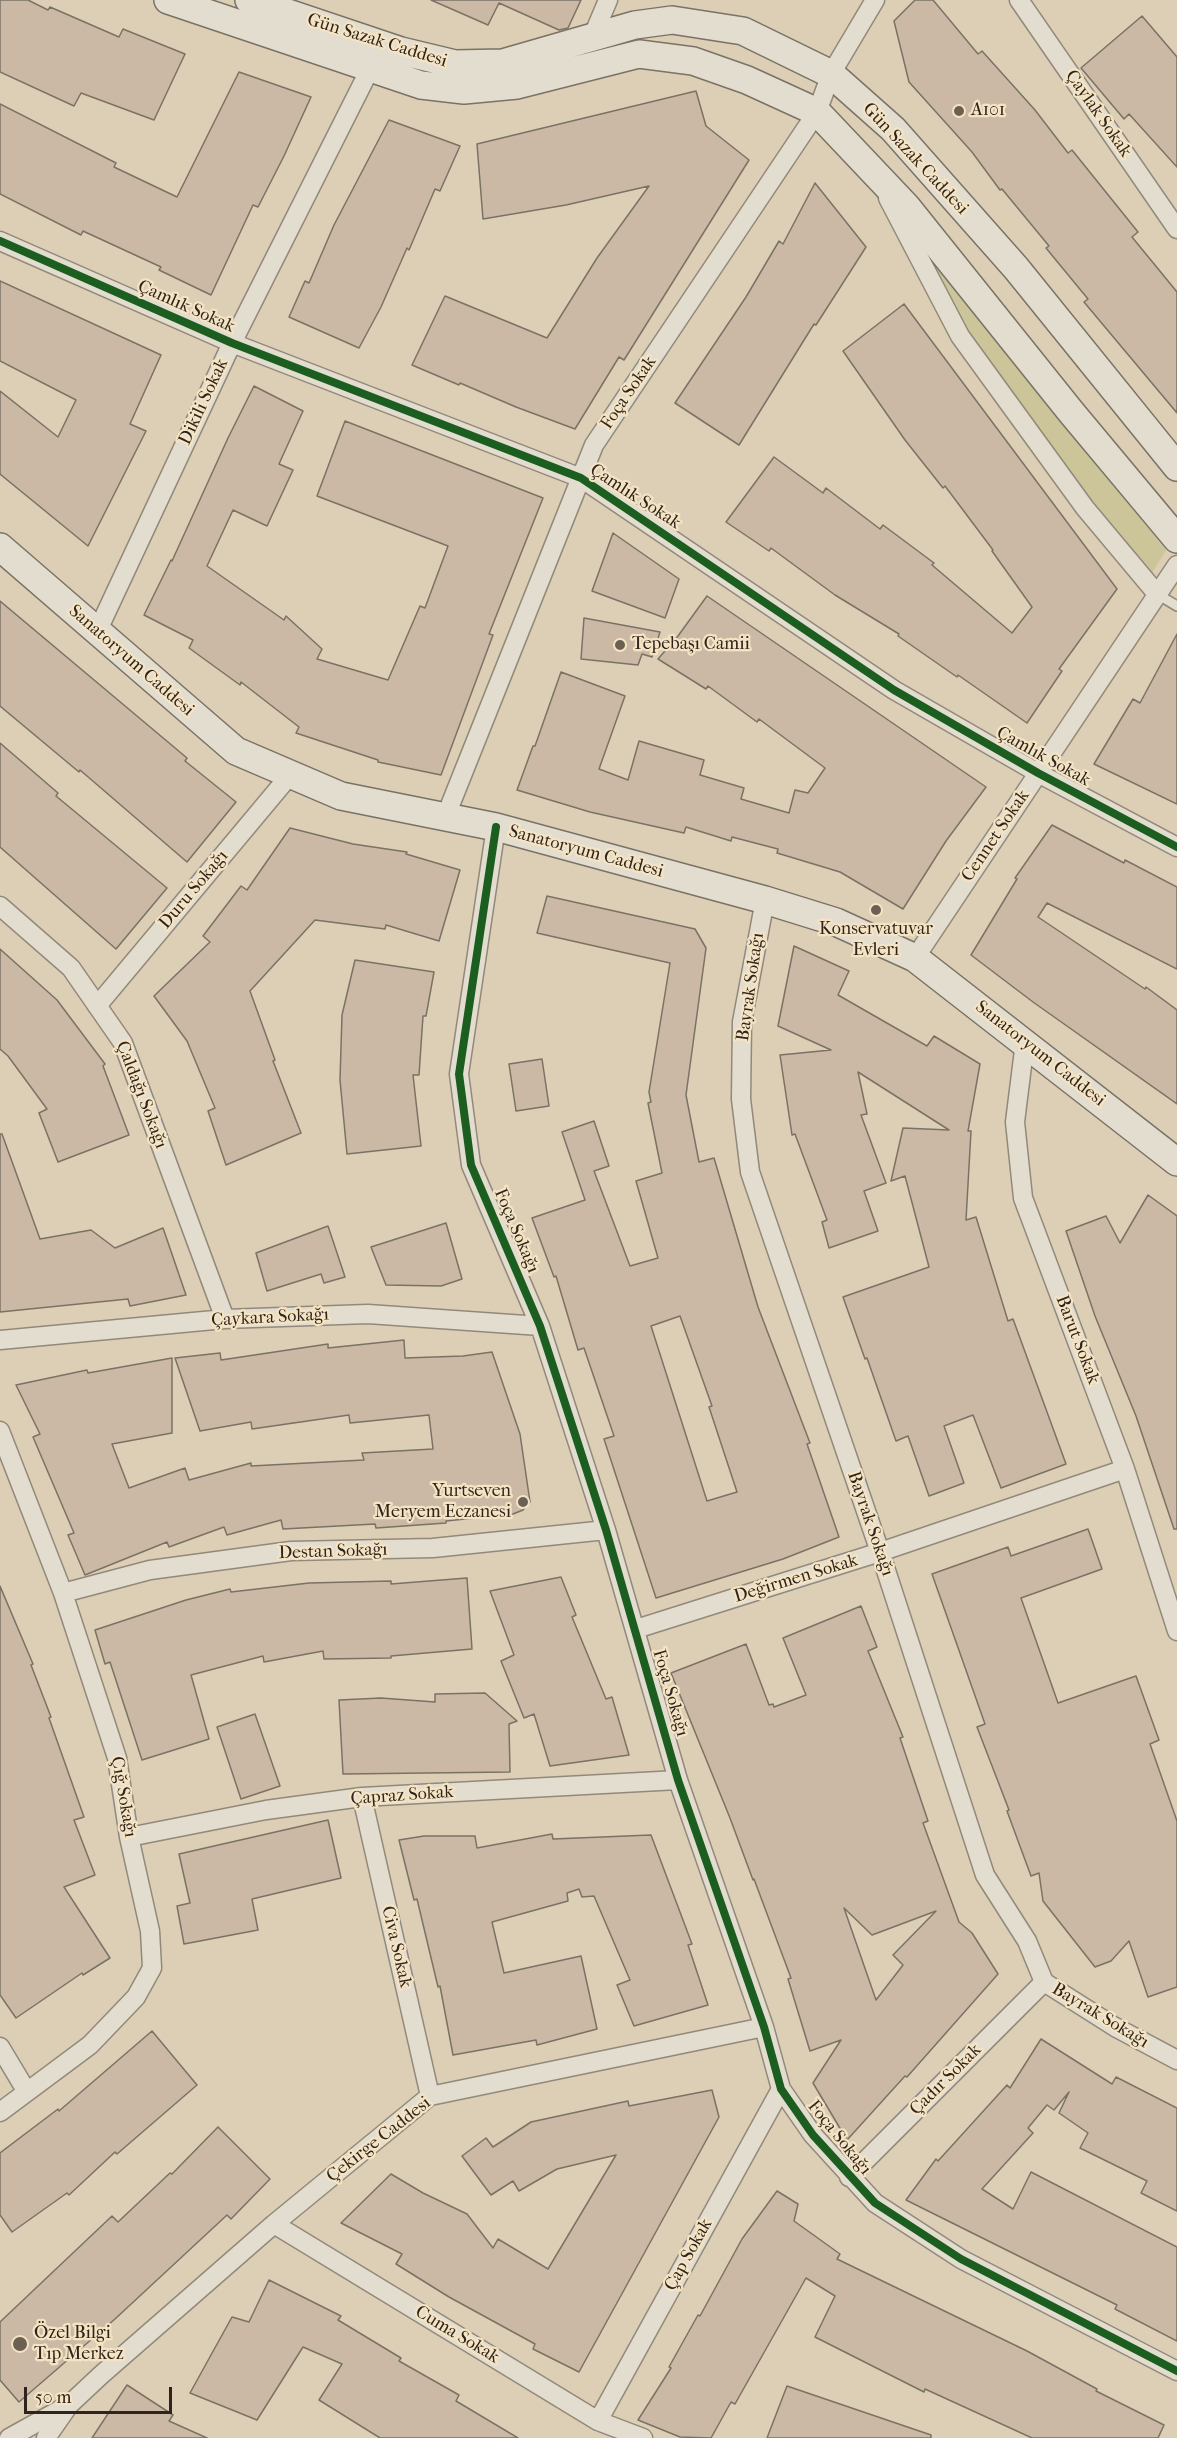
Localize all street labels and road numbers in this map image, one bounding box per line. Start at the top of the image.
street label: Gün Sazak Caddesi [304,9,450,73]
street label: Çaylak Sokak [1060,66,1136,162]
street label: Gün Sazak Caddesi [858,99,972,219]
street label: Çamlık Sokak [134,276,238,338]
street label: Foça Sokak [597,352,661,434]
street label: Dikili Sokak [175,355,233,449]
street label: Çamlık Sokak [586,460,684,534]
street label: Sanatoryum Caddesi [64,601,198,721]
street label: Çamlık Sokak [992,722,1094,792]
street label: Cennet Sokak [957,786,1035,886]
street label: Sanatoryum Caddesi [506,821,666,883]
street label: Duru Sokağı [155,846,233,934]
street label: Bayrak Sokağı [733,931,769,1043]
street label: Sanatoryum Caddesi [971,997,1109,1111]
street label: Çaldağı Sokağı [111,1038,171,1152]
street label: Foça Sokağı [489,1186,543,1276]
street label: Barut Sokak [1050,1293,1104,1387]
street label: Çaykara Sokağı [211,1304,329,1332]
street label: Bayrak Sokağı [842,1469,898,1579]
street label: Destan Sokağı [278,1539,388,1565]
street label: Değirmen Sokak [731,1550,861,1608]
street label: Foça Sokağı [647,1647,693,1739]
street label: Çığ Sokağı [105,1755,141,1839]
street label: Çapraz Sokak [350,1782,454,1810]
street label: Civa Sokak [376,1904,416,1990]
street label: Bayrak Sokağı [1048,1979,1152,2053]
street label: Çadır Sokak [906,2040,986,2120]
street label: Çekirge Caddesi [323,2093,435,2187]
street label: Foça Sokağı [802,2096,876,2180]
street label: Çap Sokak [660,2215,718,2295]
street label: Cuma Sokak [411,2301,503,2369]

